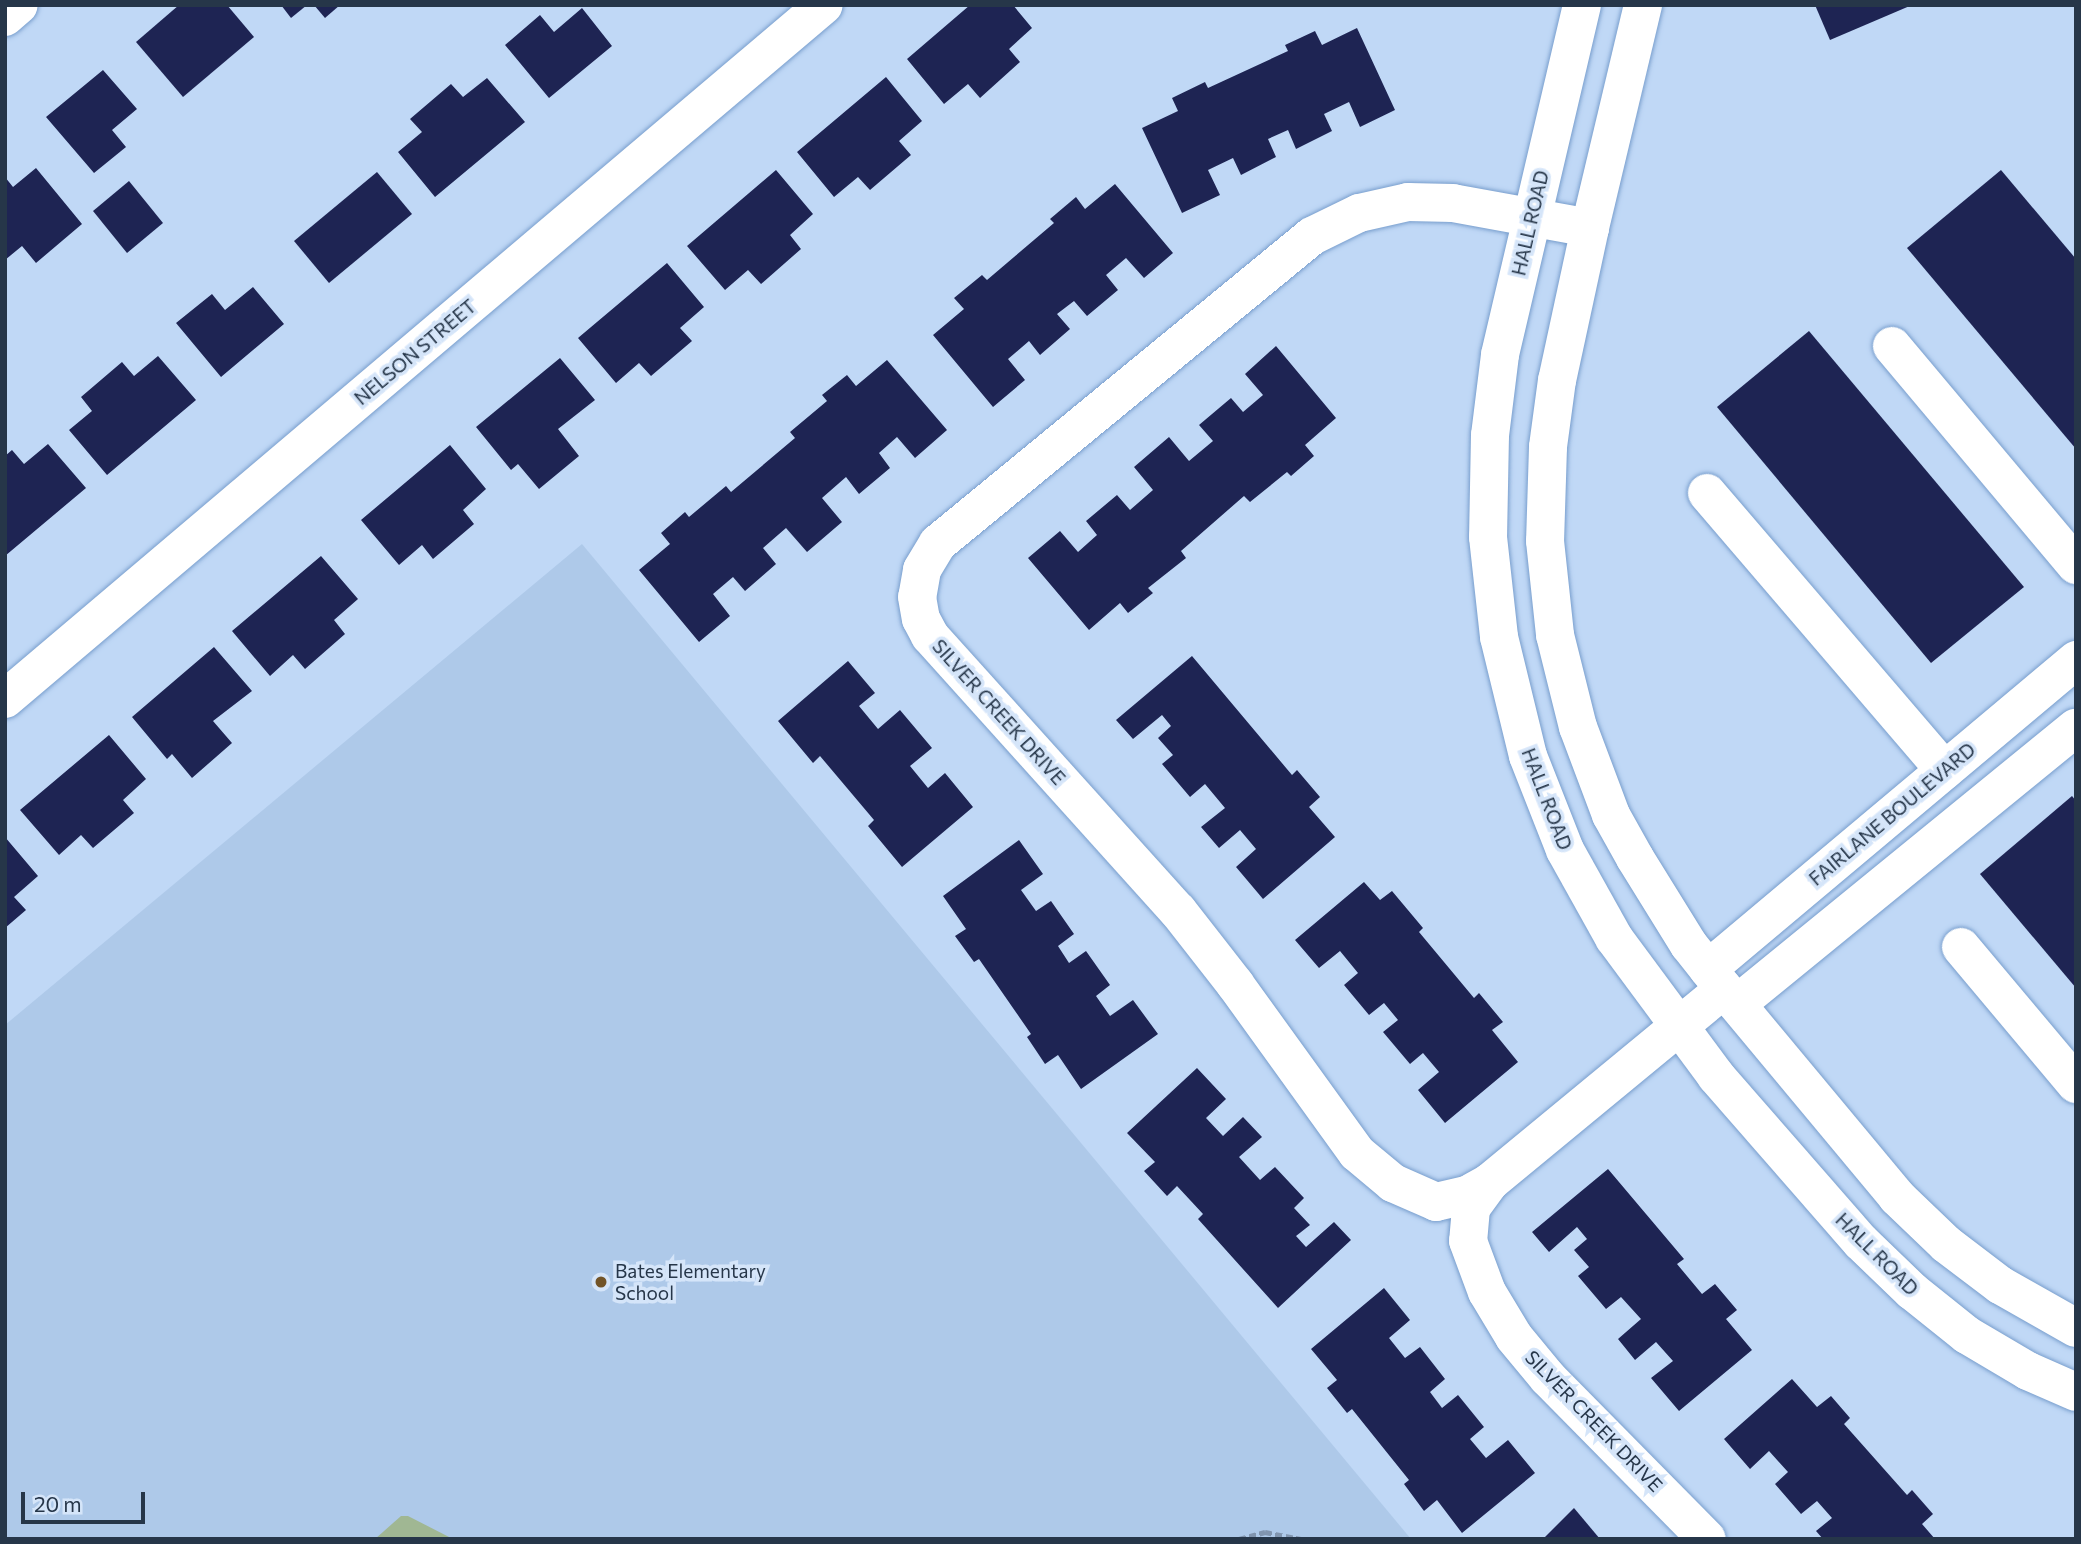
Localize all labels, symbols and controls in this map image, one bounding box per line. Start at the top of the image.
street label: HALL ROAD [1507,168,1553,278]
street label: NELSON STREET [350,295,480,409]
street label: SILVER CREEK DRIVE [928,635,1070,789]
street label: FAIRLANE BOULEVARD [1804,738,1980,890]
street label: HALL ROAD [1517,745,1577,853]
street label: HALL ROAD [1831,1208,1923,1300]
place label: Bates Elementary School [615,1260,766,1304]
marker: Bates Elementary School [593,1274,609,1290]
street label: SILVER CREEK DRIVE [1521,1346,1667,1496]
scale bar [24,1478,149,1522]
text: 20 m [34,1491,82,1516]

